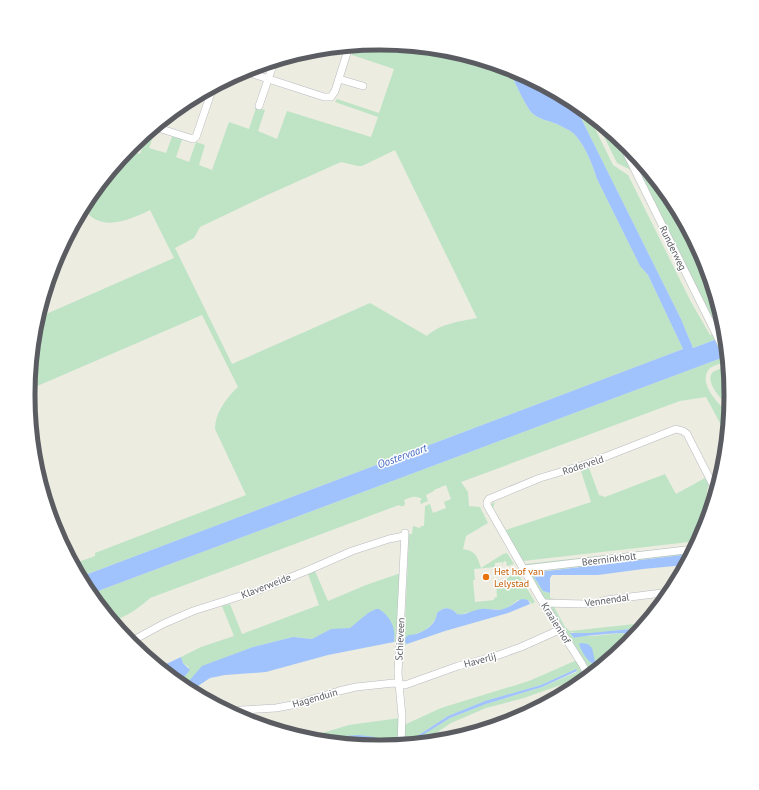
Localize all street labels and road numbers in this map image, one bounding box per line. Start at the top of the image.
street label: Runderweg [657,224,689,272]
street label: Roderveld [561,452,605,478]
street label: Beerninkholt [581,549,638,569]
street label: Klaverweide [239,570,293,602]
street label: Vennendal [583,590,630,610]
street label: Kraaienhof [538,600,574,647]
street label: Schieveen [392,617,408,661]
street label: Haverlij [462,649,498,671]
street label: Hagenduin [291,685,339,711]

